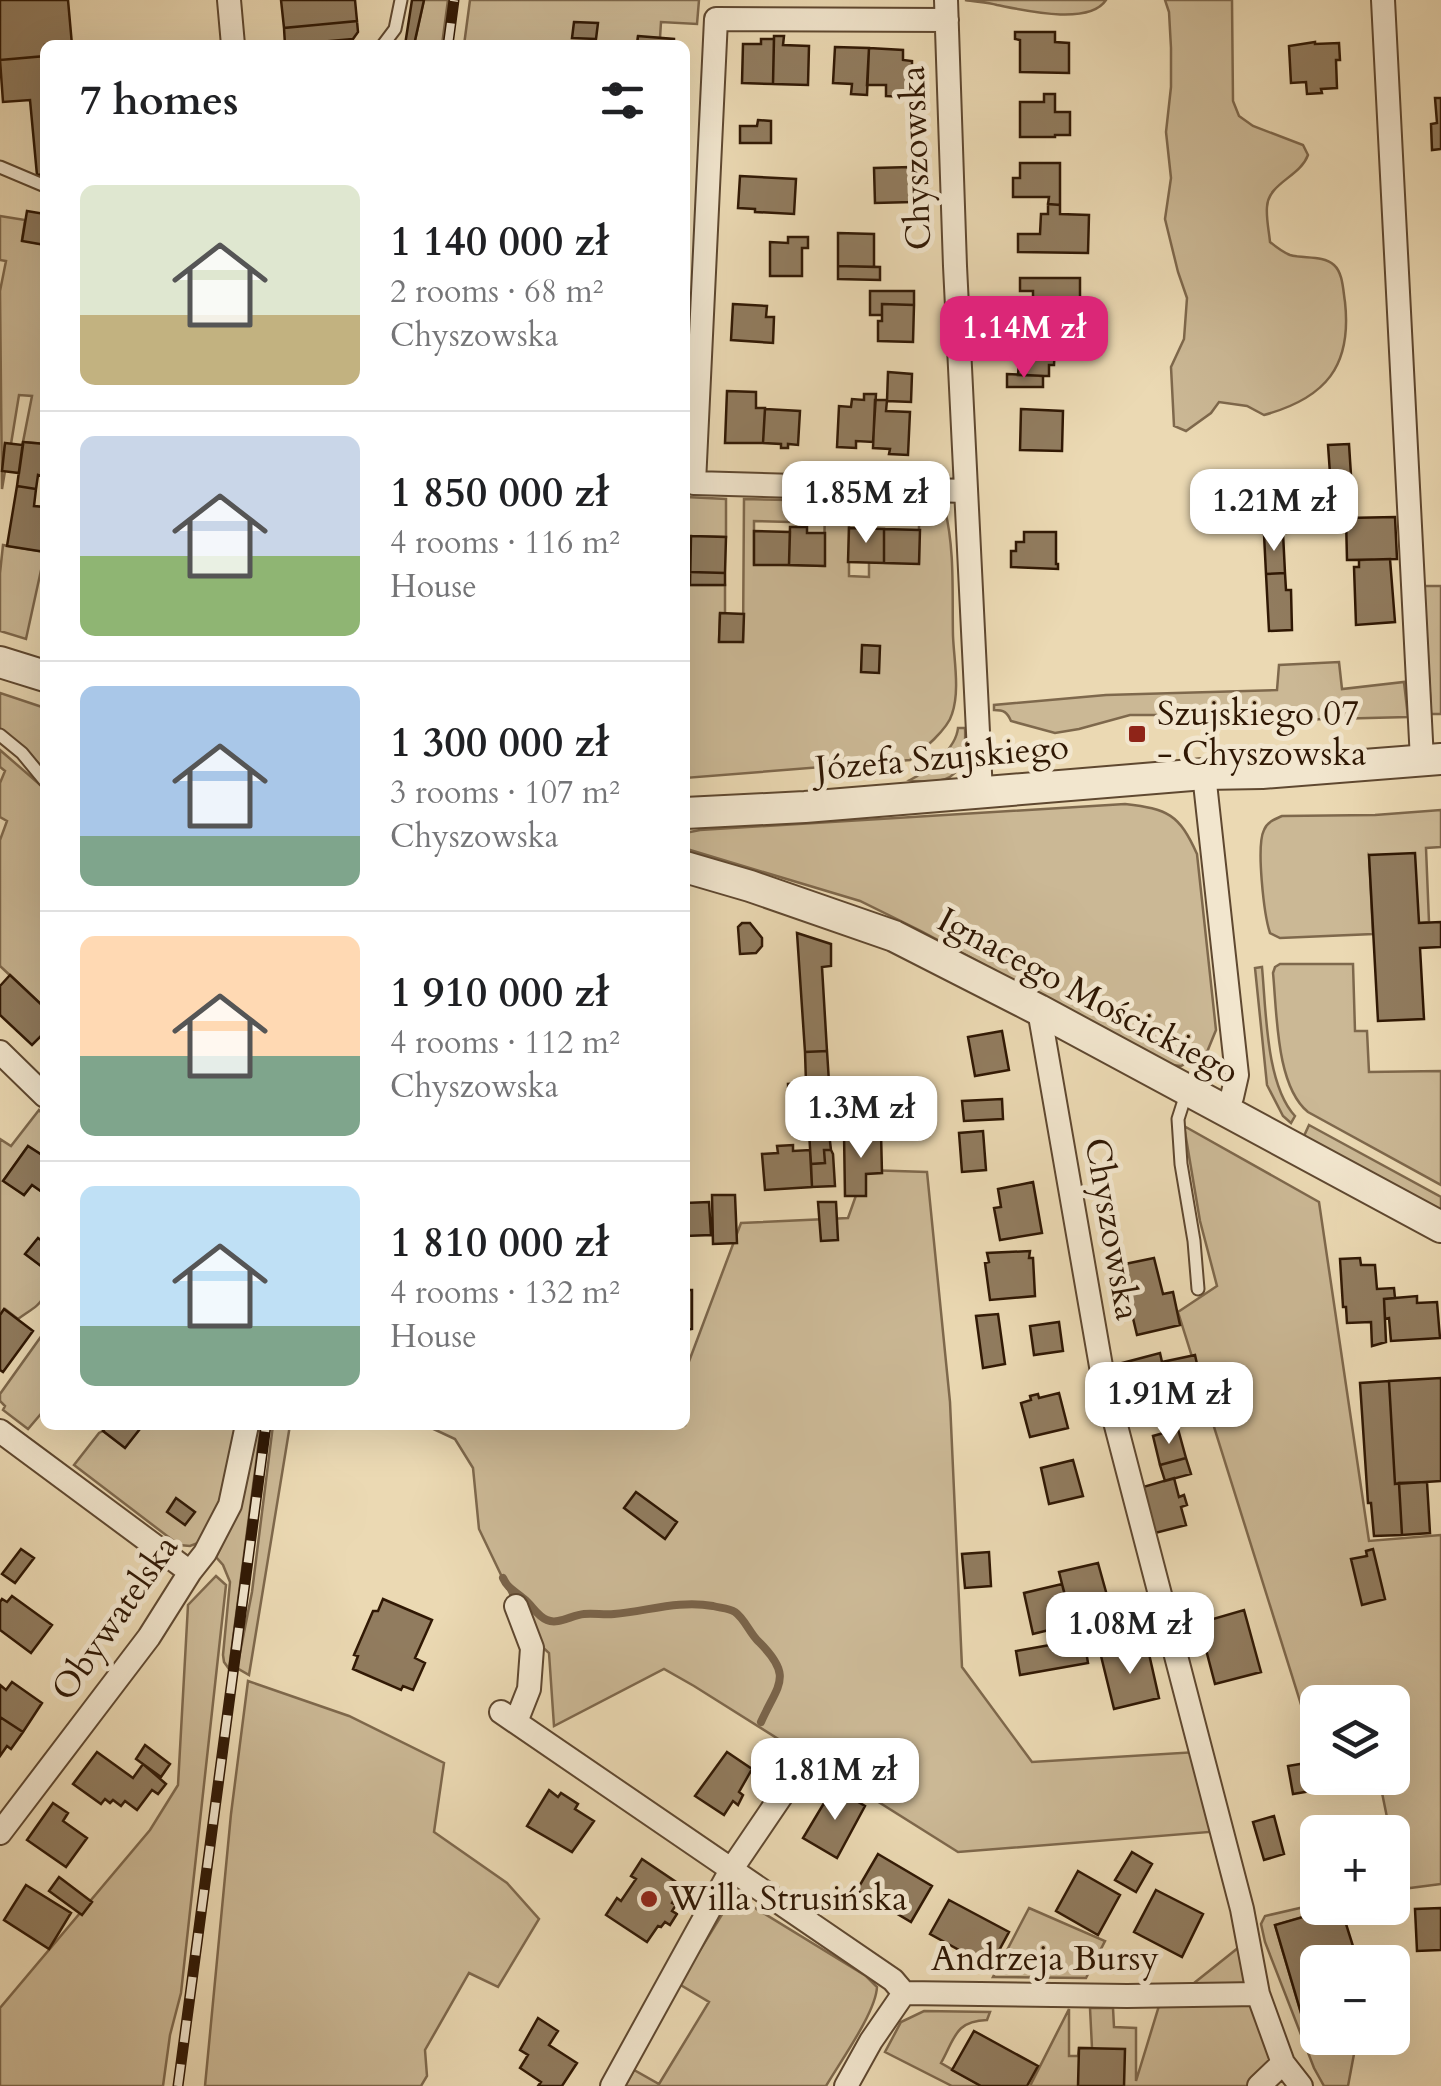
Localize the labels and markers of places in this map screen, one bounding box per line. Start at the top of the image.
pin: 1.14M zł [921,296,1127,381]
pin: 1.85M zł [763,461,969,546]
pin: 1.21M zł [1171,469,1377,554]
place label: Szujskiego 07 - Chyszowska [1157,690,1366,778]
marker: Szujskiego 07 - Chyszowska [1126,723,1148,745]
pin: 1.3M zł [769,1076,953,1161]
pin: 1.91M zł [1066,1362,1272,1447]
pin: 1.08M zł [1027,1592,1233,1677]
pin: 1.81M zł [732,1738,938,1823]
place label: Willa Strusińska [668,1875,907,1923]
marker: Willa Strusińska [638,1888,660,1910]

